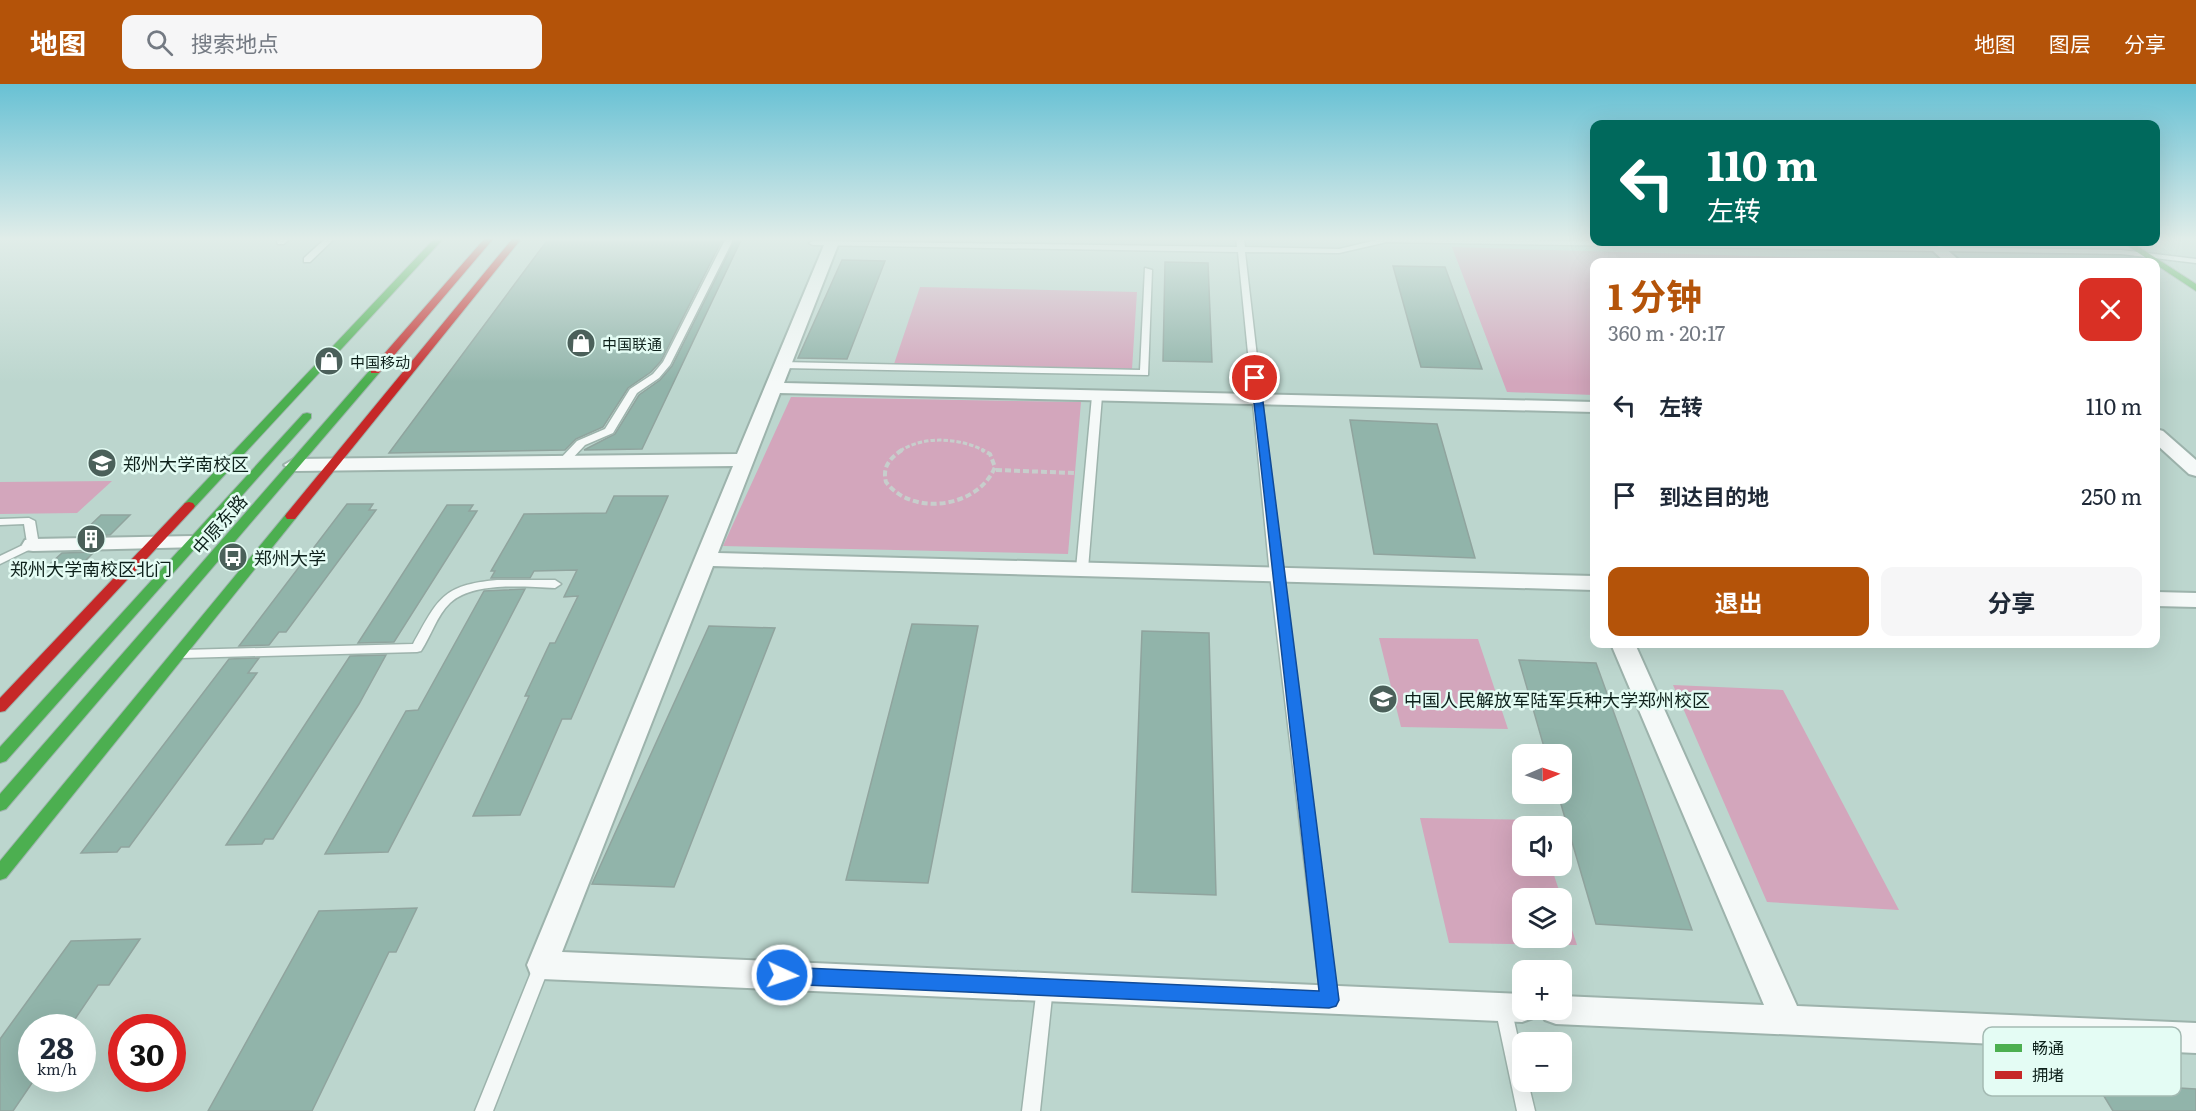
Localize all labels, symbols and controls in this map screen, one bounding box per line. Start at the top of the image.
search box [122,15,542,69]
text: 地图 [30,21,86,63]
icon: search [143,26,176,59]
text: 搜索地点 [191,26,279,59]
text: 地图 [1974,27,2016,58]
text: 图层 [2049,27,2091,58]
text: 分享 [2124,27,2166,58]
text: 110 m [1707,132,1818,194]
icon: left [1608,144,1686,222]
text: 左转 [1707,189,1761,229]
text: 1 分钟 [1608,268,1702,321]
button: close [2079,278,2142,341]
text: 360 m · 20:17 [1608,317,1725,347]
shop icon: 中国联通 [565,327,597,359]
place label: 中国联通 [602,332,662,355]
shop icon: 中国移动 [313,345,345,377]
place label: 中国移动 [350,350,410,373]
pin [1229,352,1280,403]
icon: arrive [1238,361,1271,394]
icon: left [1608,389,1641,422]
text: 左转 [1659,389,1703,422]
text: 110 m [2086,389,2142,422]
school or university icon: 郑州大学南校区 [86,447,118,479]
place label: 郑州大学南校区 [123,450,249,477]
icon: arrive [1608,479,1641,512]
text: 到达目的地 [1659,479,1769,512]
text: 250 m [2081,479,2142,512]
street label: 中原东路 [185,488,253,560]
building icon: 郑州大学南校区北门 [75,523,107,555]
bus stop icon: 郑州大学 [217,541,249,573]
place label: 郑州大学 [254,544,326,571]
place label: 郑州大学南校区北门 [10,555,172,582]
button: 退出 [1608,567,1869,636]
button: 分享 [1881,567,2142,636]
school or university icon: 中国人民解放军陆军兵种大学郑州校区 [1367,683,1399,715]
place label: 中国人民解放军陆军兵种大学郑州校区 [1404,686,1710,713]
north arrow [1512,744,1572,804]
map controls [1512,744,1572,1092]
button: sound [1512,816,1572,876]
button: layers [1512,888,1572,948]
position arrow [750,943,814,1007]
button: + [1512,960,1572,1020]
speed limit sign: 30 [108,1014,186,1092]
text: 28 [40,1024,74,1068]
legend [1983,1027,2181,1096]
button: − [1512,1032,1572,1092]
text: 畅通 [2032,1035,2064,1059]
text: km/h [37,1057,77,1080]
text: 拥堵 [2032,1062,2064,1086]

